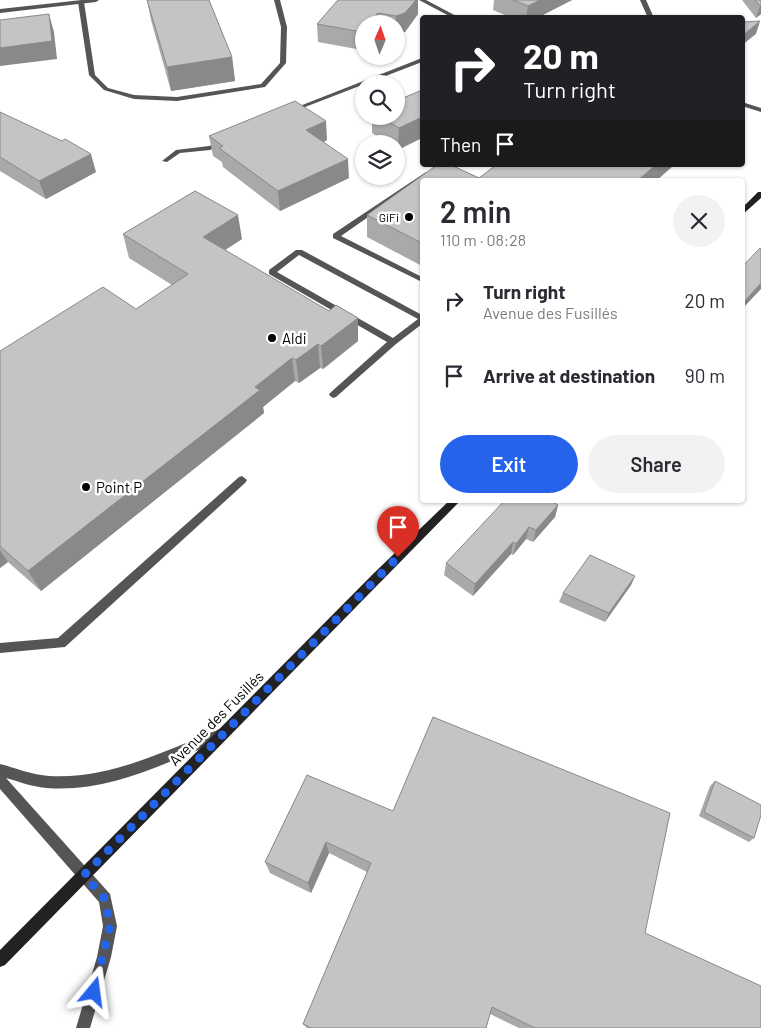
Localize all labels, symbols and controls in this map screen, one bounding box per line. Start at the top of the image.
north arrow [355,15,405,65]
map controls [355,15,405,185]
text: 20 m [523,34,599,76]
icon: right [440,35,505,100]
button: search [355,75,405,125]
text: Turn right [523,76,616,102]
icon: arrive [491,130,519,158]
text: Then [440,133,481,156]
button: layers [355,135,405,185]
text: 2 min [440,193,511,229]
button: close [673,195,725,247]
place label: GiFi [379,210,399,224]
marker: GiFi [403,211,415,223]
text: 110 m · 08:28 [440,230,526,249]
text: Turn right [483,280,565,303]
icon: right [440,287,468,315]
text: 20 m [685,289,725,312]
text: Avenue des Fusillés [483,303,618,322]
place label: Aldi [282,329,307,347]
marker: Aldi [266,332,278,344]
icon: arrive [440,362,468,390]
text: Arrive at destination [483,364,655,387]
text: 90 m [685,364,725,387]
button: Exit [440,435,578,493]
button: Share [588,435,725,493]
place label: Point P [96,478,142,496]
marker: Point P [80,481,92,493]
pin [377,506,419,557]
icon: arrive [384,513,412,541]
street label: Avenue des Fusillés [165,667,267,769]
position arrow [67,965,119,1017]

